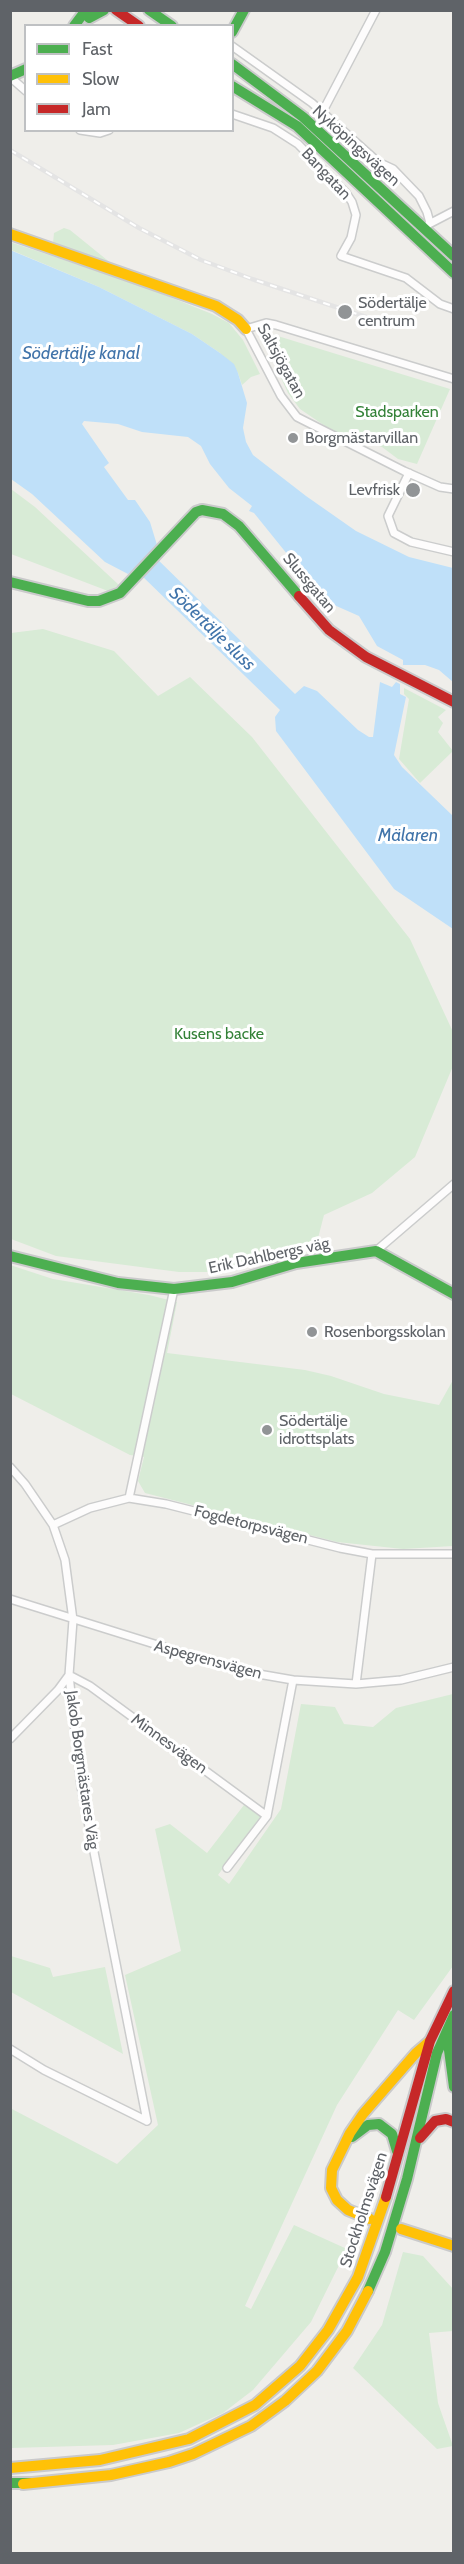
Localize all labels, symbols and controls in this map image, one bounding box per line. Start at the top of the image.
legend [24,24,234,132]
text: Fast [82,38,113,60]
text: Slow [82,68,119,90]
text: Jam [82,98,111,120]
street label: Nyköpingsvägen [308,102,404,190]
street label: Bangatan [297,144,355,204]
place label: Södertälje centrum [358,293,427,331]
marker: Södertälje centrum [336,303,354,321]
street label: Saltsjögatan [253,320,309,402]
water label: Södertälje kanal [22,343,140,365]
park label: Stadsparken [355,402,439,422]
place label: Borgmästarvillan [305,428,418,448]
marker: Borgmästarvillan [286,431,300,445]
place label: Levfrisk [349,480,400,500]
marker: Levfrisk [404,481,422,499]
street label: Slussgatan [278,549,340,617]
water label: Södertälje sluss [165,583,259,675]
water label: Mälaren [378,825,438,847]
park label: Kusens backe [174,1024,264,1044]
street label: Erik Dahlbergs väg [207,1234,331,1278]
place label: Rosenborgsskolan [324,1322,446,1342]
marker: Rosenborgsskolan [305,1325,319,1339]
place label: Södertälje idrottsplats [279,1411,354,1449]
marker: Södertälje idrottsplats [260,1423,274,1437]
street label: Fogdetorpsvägen [192,1502,310,1548]
street label: Aspegrensvägen [152,1636,264,1684]
street label: Jakob Borgmästares Väg [61,1689,103,1851]
street label: Minnesvägen [127,1710,211,1778]
street label: Stockholmsvägen [336,2150,392,2270]

